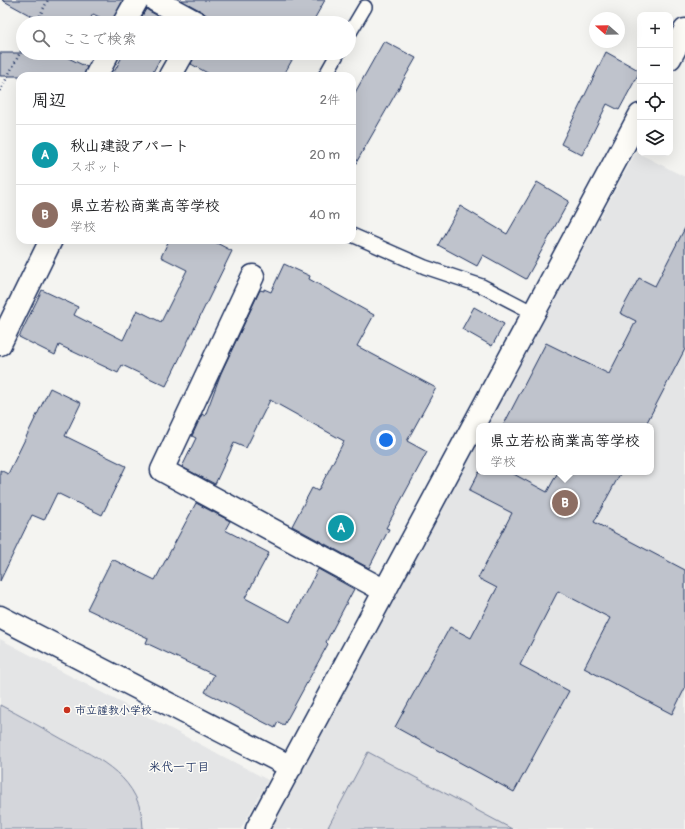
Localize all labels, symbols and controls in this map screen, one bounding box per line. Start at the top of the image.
north arrow [589,12,625,48]
map controls [637,12,673,156]
button: + [637,12,673,48]
search box [16,16,356,60]
icon: search [30,27,52,49]
text: ここで検索 [62,30,137,49]
button: − [637,48,673,84]
button: locate [637,84,673,120]
text: 周辺 [32,90,66,111]
text: 2件 [320,92,340,108]
button: layers [637,120,673,156]
text: 秋山建設アパート [70,137,189,156]
text: A [41,147,49,163]
text: 20 m [309,147,340,163]
text: スポット [70,159,122,175]
text: 県立若松商業高等学校 [70,197,220,216]
text: B [41,207,49,223]
text: 40 m [309,207,340,223]
text: 学校 [70,219,96,235]
popup [476,423,654,475]
your location [376,430,396,450]
text: 県立若松商業高等学校 [490,432,640,451]
text: 学校 [490,454,516,470]
pin: B [552,488,578,518]
pin: A [328,513,354,543]
place label: 市立謹教小学校 [75,704,152,717]
marker: 市立謹教小学校 [62,705,72,715]
district label: 米代一丁目 [149,760,209,775]

